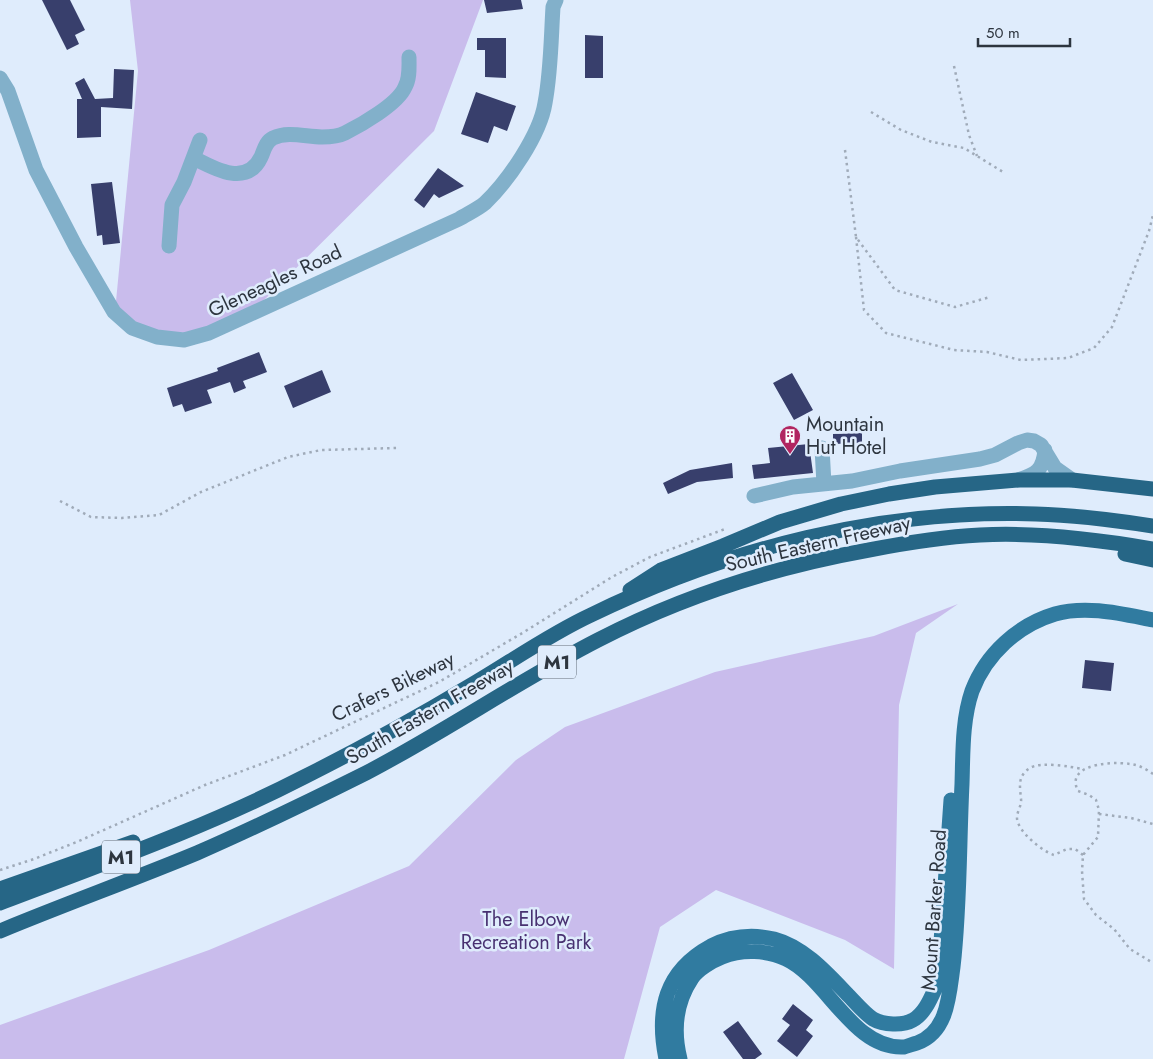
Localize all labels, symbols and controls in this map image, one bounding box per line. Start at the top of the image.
scale bar [978,15,1070,47]
text: 50 m [986,22,1020,44]
street label: Gleneagles Road [203,237,347,325]
place label: Mountain Hut Hotel [806,410,887,462]
building icon: Mountain Hut Hotel [778,424,802,455]
street label: South Eastern Freeway [723,509,914,579]
street label: Crafers Bikeway [326,645,460,729]
road number: M1 [538,646,576,679]
street label: South Eastern Freeway [341,652,519,772]
street label: Mount Barker Road [914,828,954,992]
road number: M1 [102,840,140,874]
park label: The Elbow Recreation Park [461,905,591,957]

